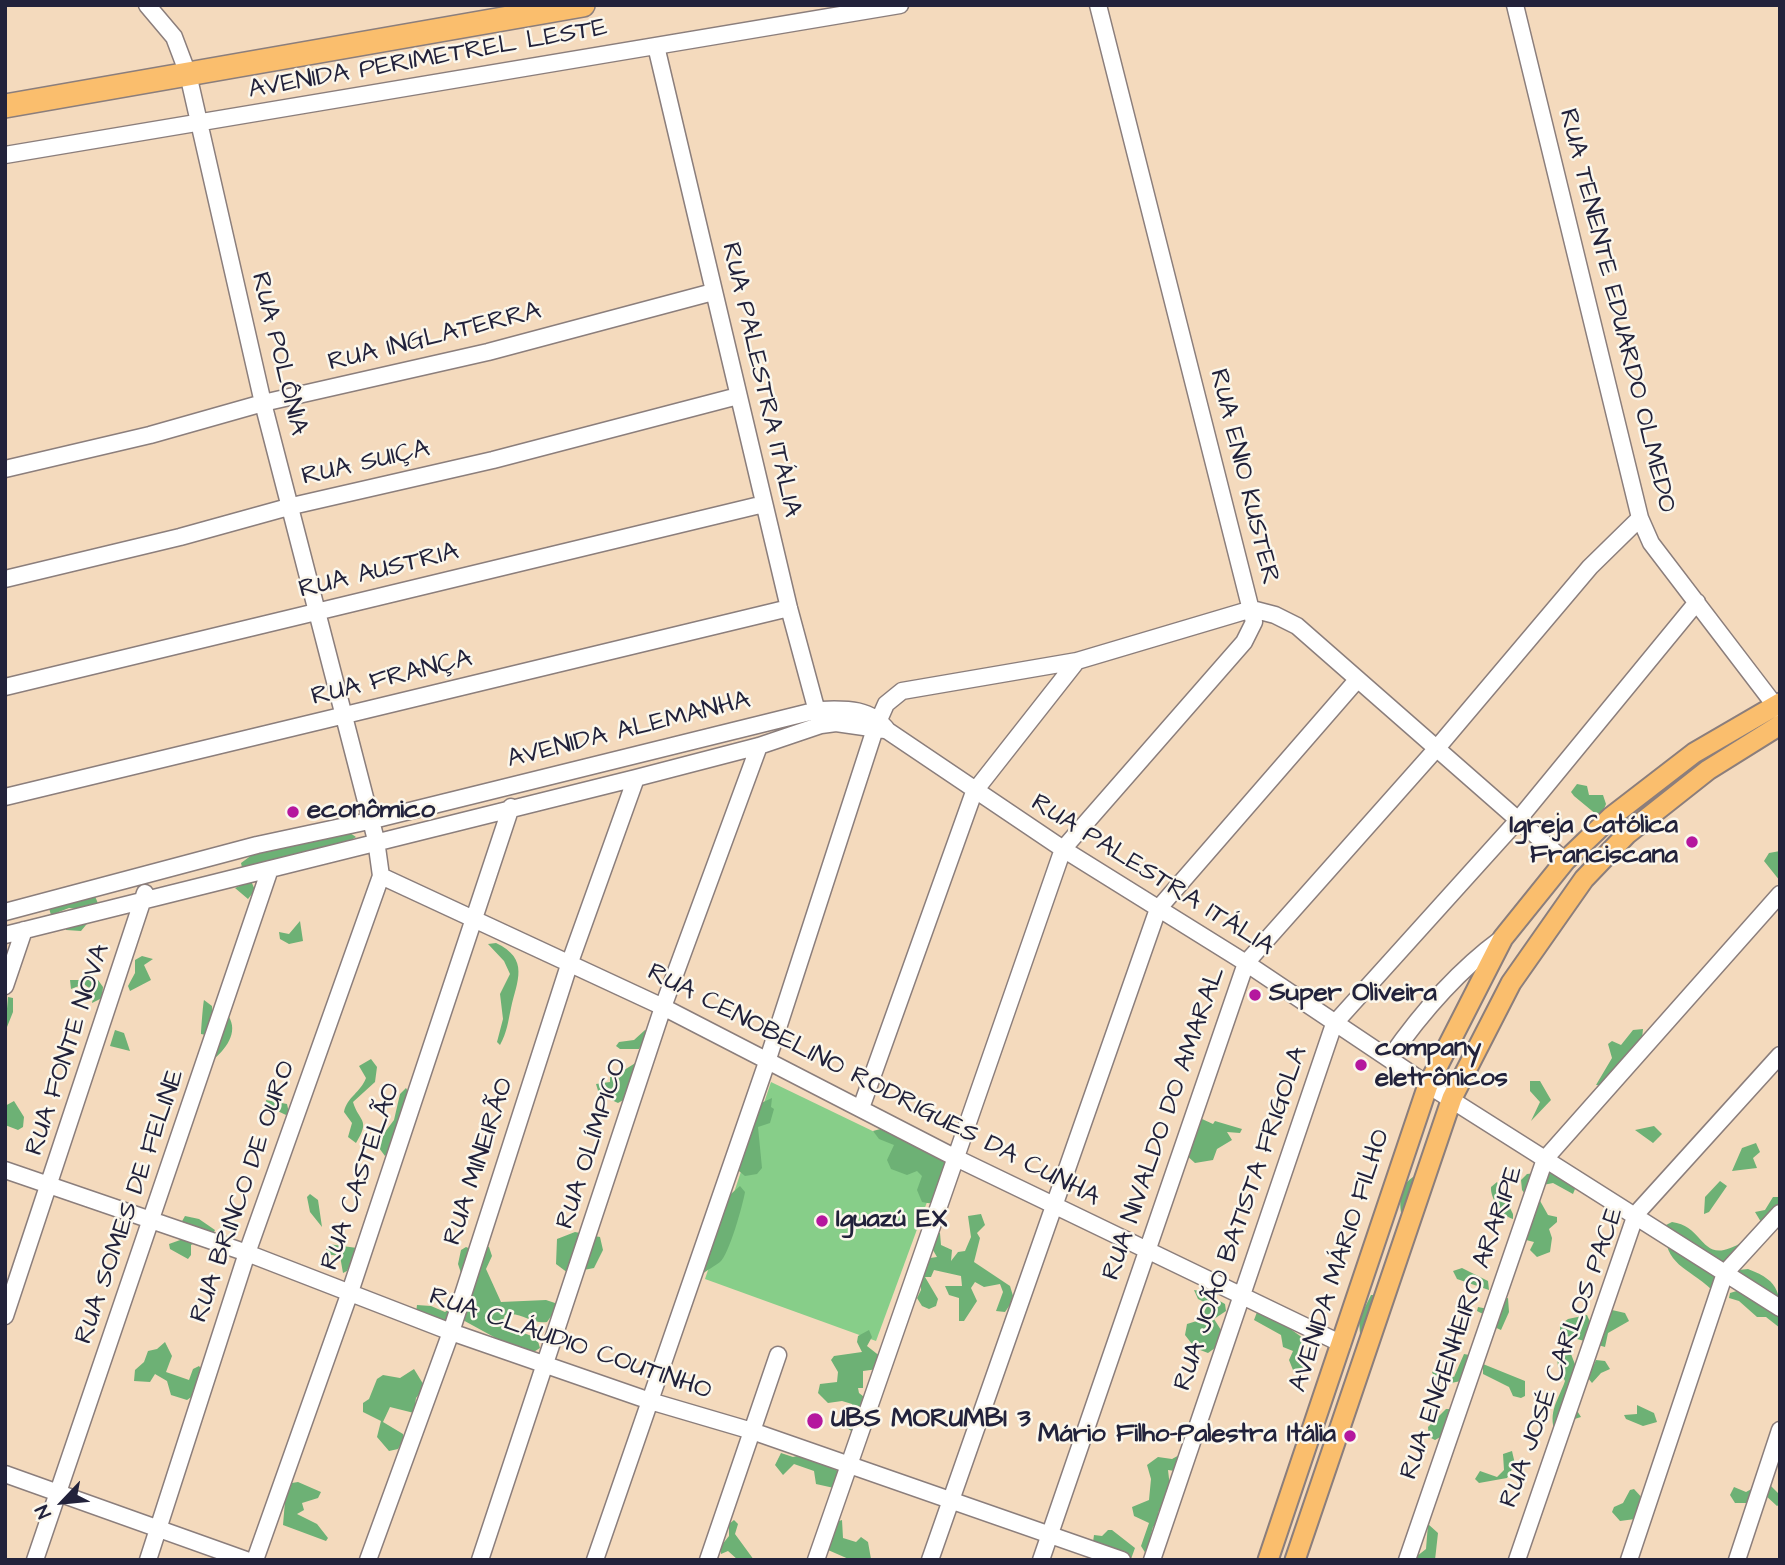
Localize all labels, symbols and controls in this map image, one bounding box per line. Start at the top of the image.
street label: AVENIDA PERIMETREL LESTE [246,13,610,107]
street label: RUA TENENTE EDUARDO OLMEDO [1551,106,1681,516]
street label: RUA PALESTRA ITÁLIA [713,240,807,520]
street label: RUA POLÔNIA [243,269,313,439]
street label: RUA INGLATERRA [325,296,545,380]
street label: RUA ENIO KUSTER [1201,366,1285,588]
street label: RUA SUIÇA [299,434,433,494]
street label: RUA AUSTRIA [296,537,462,607]
street label: RUA FRANÇA [308,644,476,714]
street label: AVENIDA ALEMANHA [504,686,754,776]
street label: RUA PALESTRA ITÁLIA [1025,788,1279,964]
place label: econômico [307,796,435,828]
marker: econômico [285,804,301,820]
place label: Igreja Católica Franciscana [1510,811,1678,872]
marker: Igreja Católica Franciscana [1684,834,1700,850]
street label: RUA FONTE NOVA [20,940,118,1160]
street label: RUA CENOBELINO RODRIGUES DA CUNHA [642,958,1104,1214]
street label: RUA NIVALDO DO AMARAL [1097,963,1233,1285]
place label: Super Oliveira [1269,979,1437,1011]
marker: Super Oliveira [1247,987,1263,1003]
place label: company eletrônicos [1375,1034,1508,1096]
street label: RUA JOÃO BATISTA FRIGOLA [1168,1043,1316,1395]
street label: RUA OLÍMPICO [551,1055,635,1233]
street label: RUA BRINCO DE OURO [185,1057,303,1327]
marker: company eletrônicos [1353,1057,1369,1073]
street label: RUA SOMES DE FELINE [69,1066,193,1348]
street label: RUA MINEIRÃO [438,1074,522,1250]
street label: RUA CASTELÃO [315,1079,409,1275]
street label: AVENIDA MÁRIO FILHO [1284,1126,1398,1396]
street label: RUA ENGENHEIRO ARARIPE [1395,1162,1531,1484]
street label: RUA JOSÉ CARLOS PACE [1494,1204,1632,1512]
place label: Iguazú EX [836,1205,947,1237]
marker: Iguazú EX [814,1213,830,1229]
street label: RUA CLÁUDIO COUTINHO [425,1282,715,1408]
place label: UBS MORUMBI 3 [831,1405,1031,1437]
marker: UBS MORUMBI 3 [805,1411,825,1431]
place label: Mário Filho-Palestra Itália [1038,1420,1336,1452]
marker: Mário Filho-Palestra Itália [1342,1428,1358,1444]
north arrow [28,1467,98,1537]
text: N [29,1500,58,1523]

